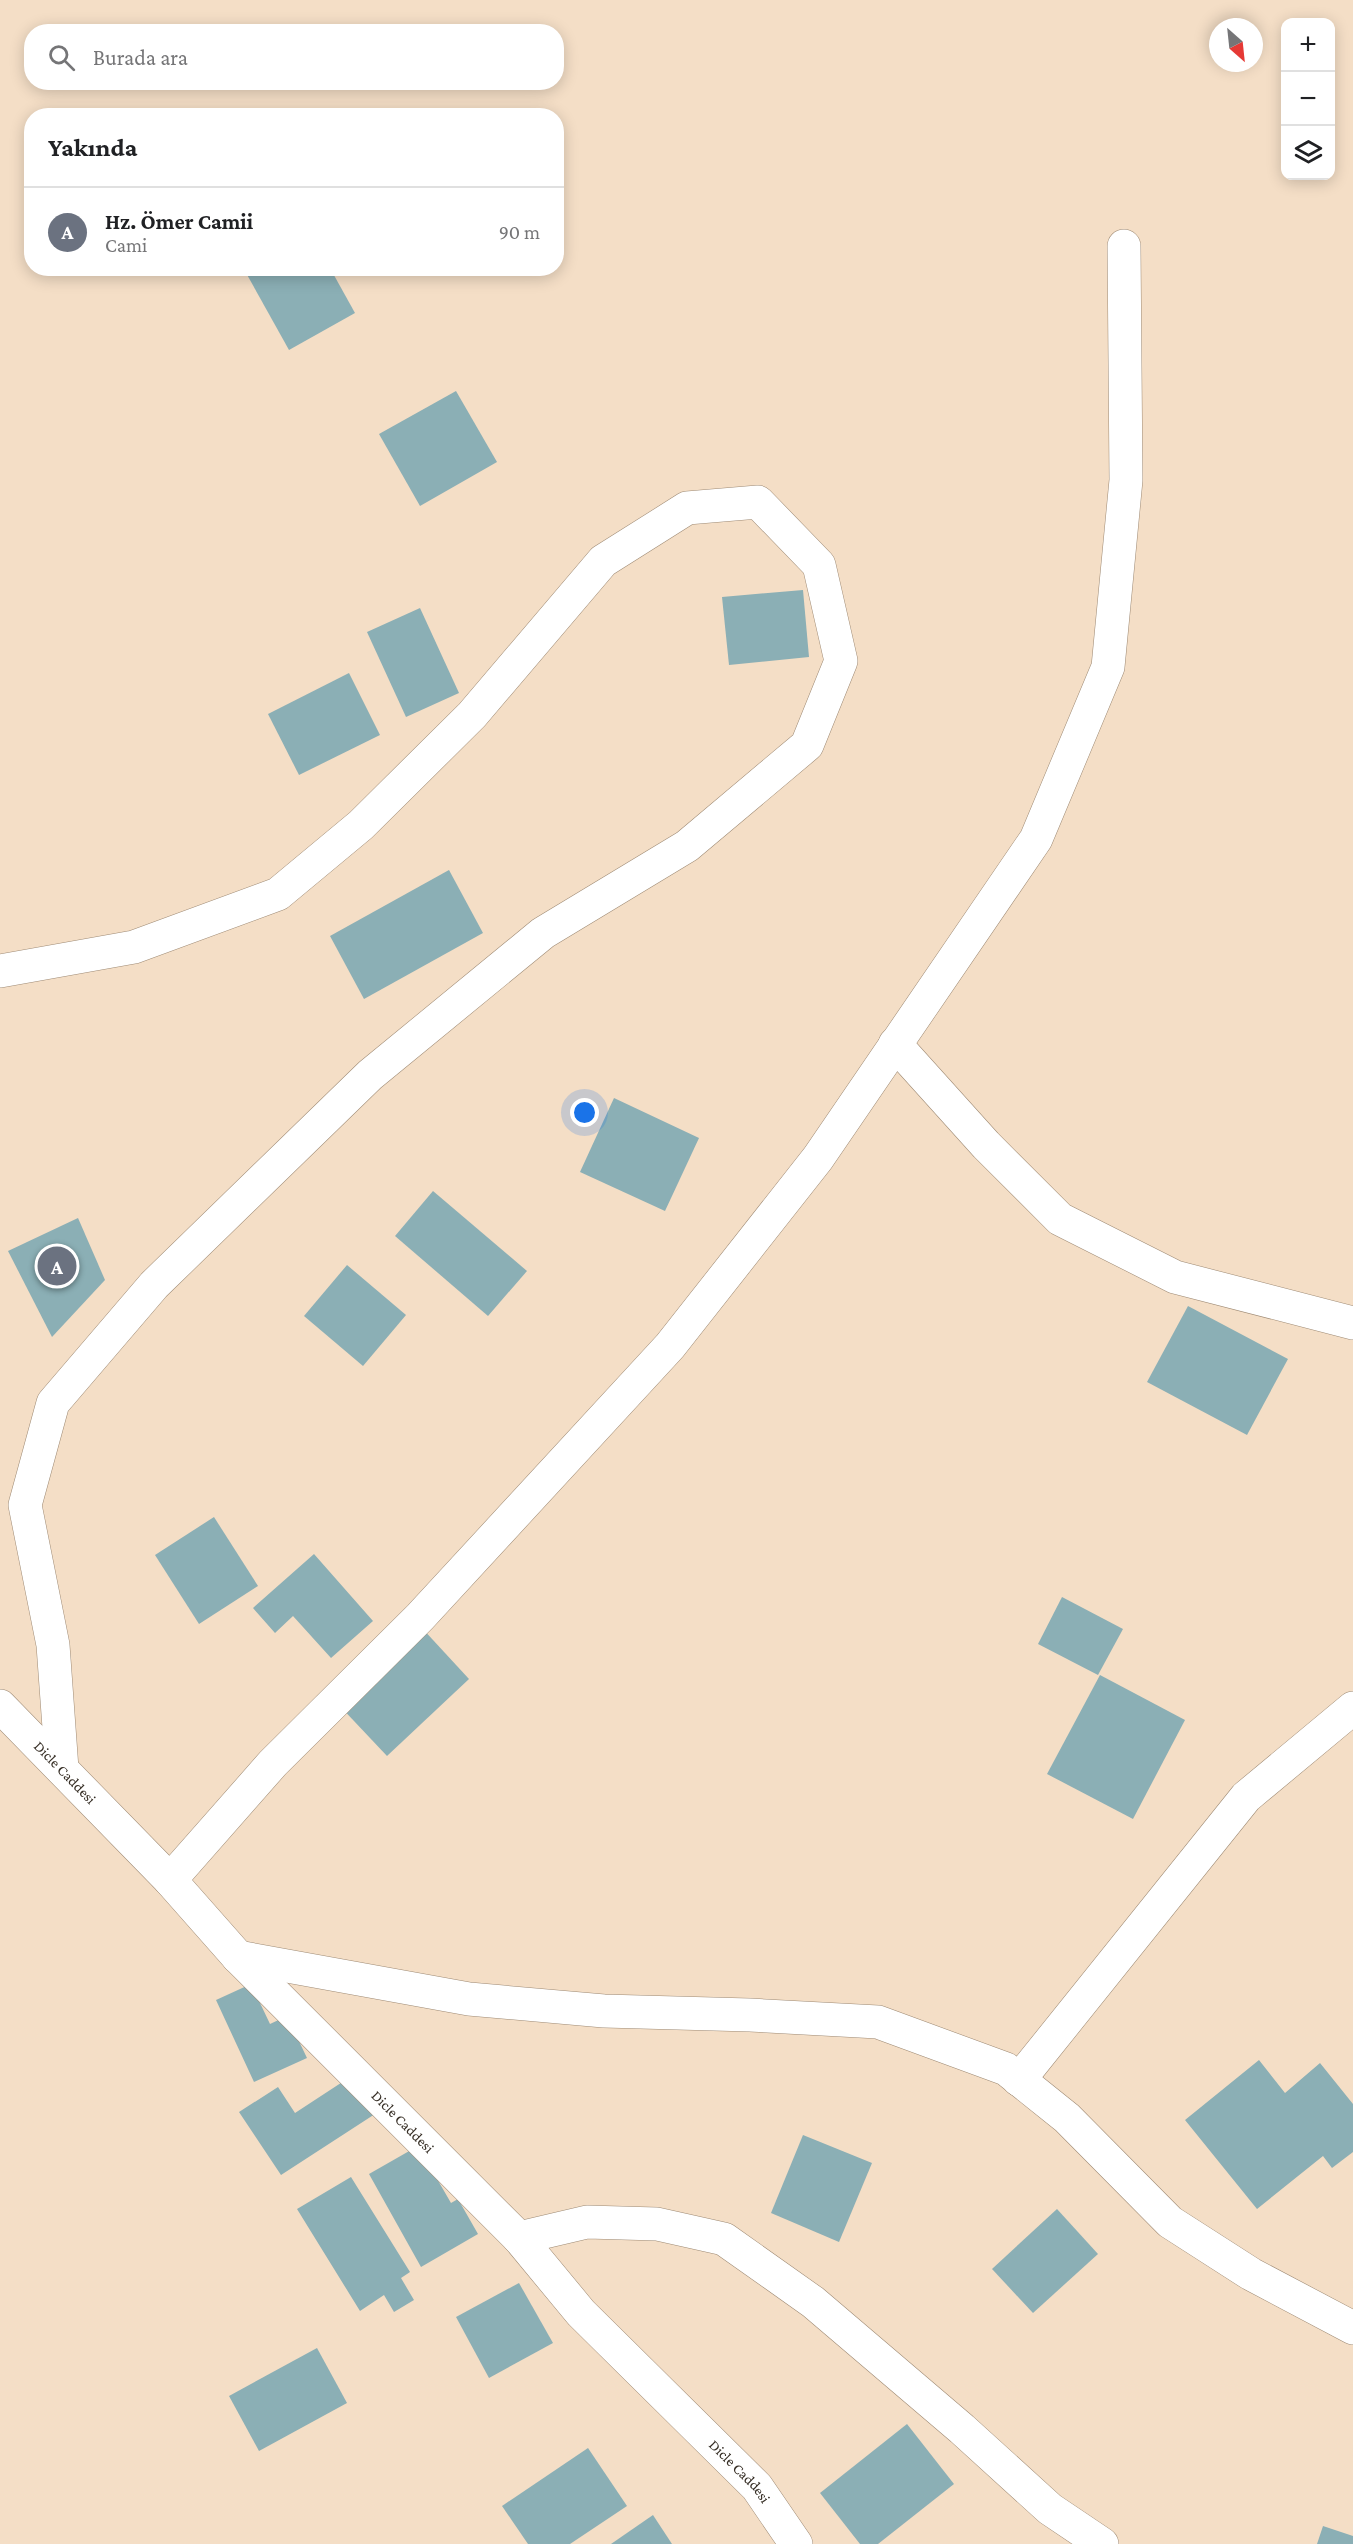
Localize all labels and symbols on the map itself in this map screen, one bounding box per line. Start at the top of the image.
north arrow [1209,18,1263,72]
your location [570,1098,599,1127]
pin: A [38,1244,76,1288]
street label: Dicle Caddesi [31,1738,99,1807]
street label: Dicle Caddesi [368,2087,437,2156]
street label: Dicle Caddesi [706,2436,774,2506]

